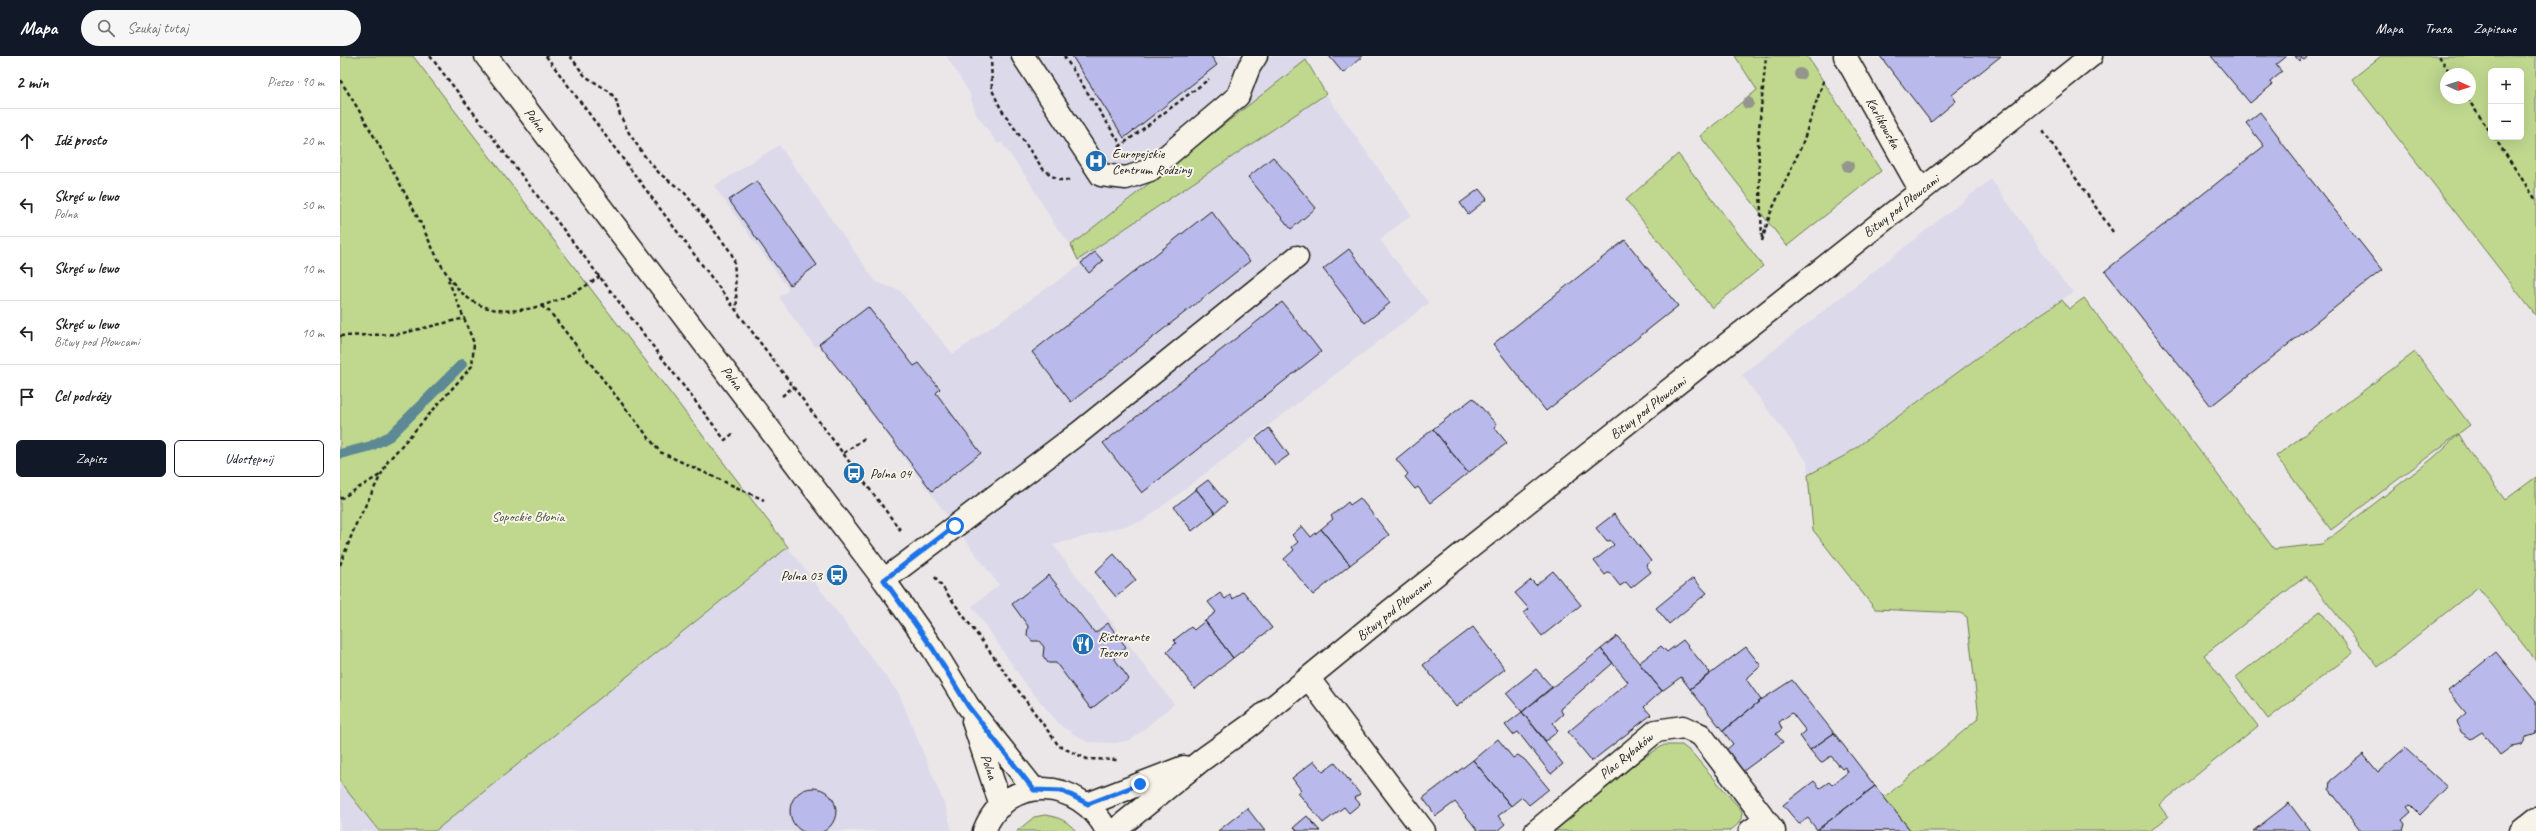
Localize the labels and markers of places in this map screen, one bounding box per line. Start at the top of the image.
place label: Europejskie Centrum Rodziny [1112,145,1193,178]
hospital icon: Europejskie Centrum Rodziny [1083,148,1109,174]
bus stop icon: Polna 04 [841,460,867,486]
place label: Polna 04 [870,465,913,482]
bus stop icon: Polna 03 [824,562,850,588]
place label: Polna 03 [781,567,824,584]
place label: Ristorante Tesoro [1098,628,1150,661]
restaurant icon: Ristorante Tesoro [1070,631,1096,657]

